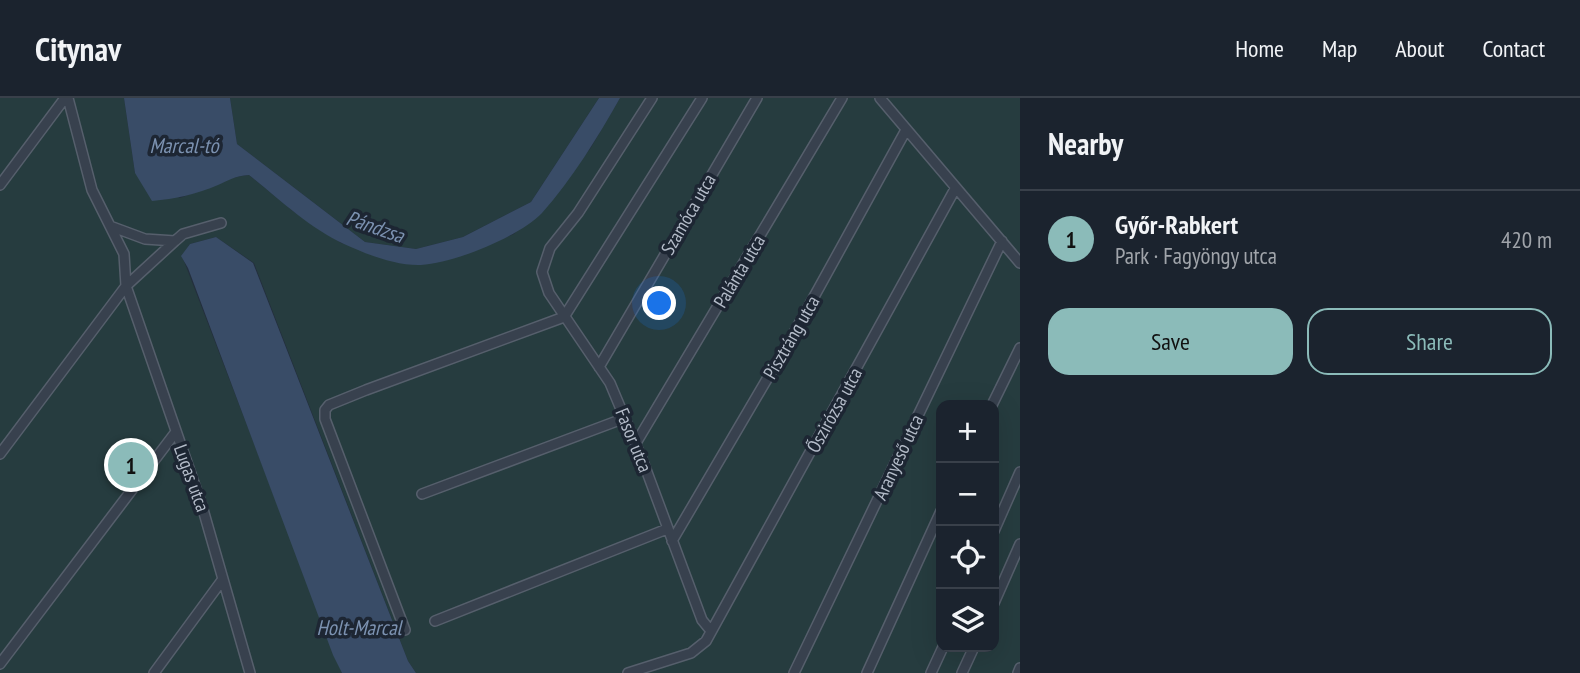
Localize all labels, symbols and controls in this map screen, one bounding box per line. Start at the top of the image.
text: Citynav [35,27,121,70]
text: Home [1235,33,1284,64]
text: Map [1322,33,1357,64]
text: About [1395,33,1444,64]
text: Contact [1482,33,1545,64]
text: Nearby [1048,124,1123,163]
water label: Marcal-tó [149,132,220,159]
street label: Szamóca utca [655,169,721,259]
water label: Pándzsa [343,204,409,249]
text: Győr-Rabkert [1115,208,1238,241]
text: 1 [1066,225,1077,254]
text: 420 m [1501,225,1552,254]
street label: Palánta utca [708,230,770,312]
text: Park · Fagyöngy utca [1115,241,1277,270]
your location [642,286,676,320]
street label: Pisztráng utca [758,291,824,383]
button: Save [1048,308,1293,375]
button: Share [1307,308,1552,375]
street label: Őszirózsa utca [801,363,867,457]
map controls [936,400,999,652]
button: + [936,400,999,463]
street label: Fasor utca [610,404,658,476]
street label: Aranyeső utca [868,410,928,504]
pin: 1 [108,439,154,491]
street label: Lugas utca [169,441,215,515]
button: − [936,463,999,526]
button: locate [936,526,999,589]
button: layers [936,589,999,652]
water label: Holt-Marcal [317,614,404,641]

